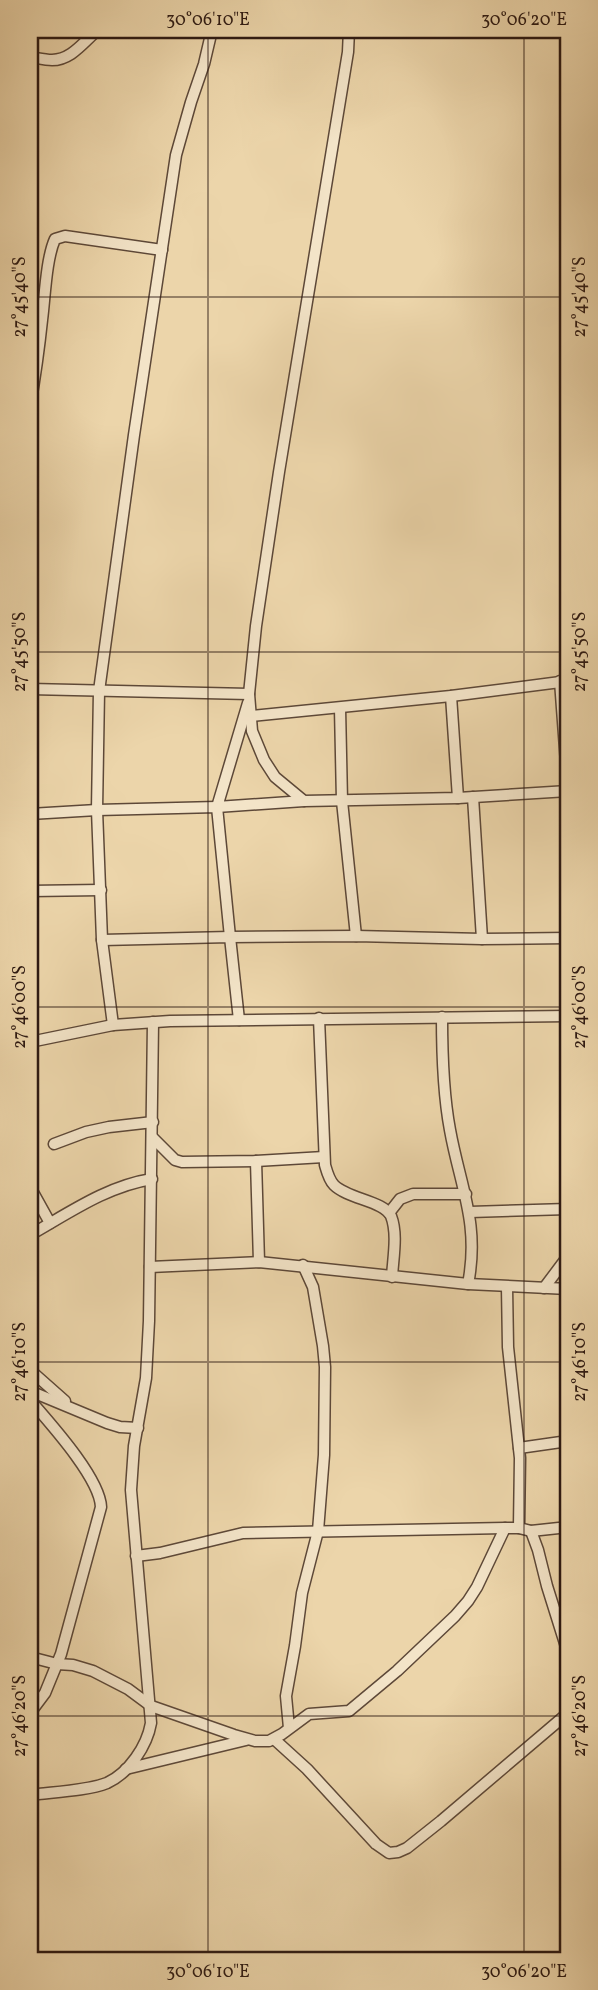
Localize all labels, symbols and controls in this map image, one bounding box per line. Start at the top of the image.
text: 30°06'10"E [166,8,250,33]
text: 30°06'20"E [481,8,567,33]
text: 27°45'40"S [8,256,33,338]
text: 27°45'40"S [568,256,593,338]
text: 27°45'50"S [8,612,33,692]
text: 27°45'50"S [568,612,593,692]
text: 27°46'00"S [8,965,33,1049]
text: 27°46'00"S [568,965,593,1049]
text: 27°46'10"S [8,1322,33,1402]
text: 27°46'10"S [568,1322,593,1402]
text: 27°46'20"S [8,1675,33,1757]
text: 27°46'20"S [568,1675,593,1757]
text: 30°06'10"E [166,1960,250,1985]
text: 30°06'20"E [481,1960,567,1985]

